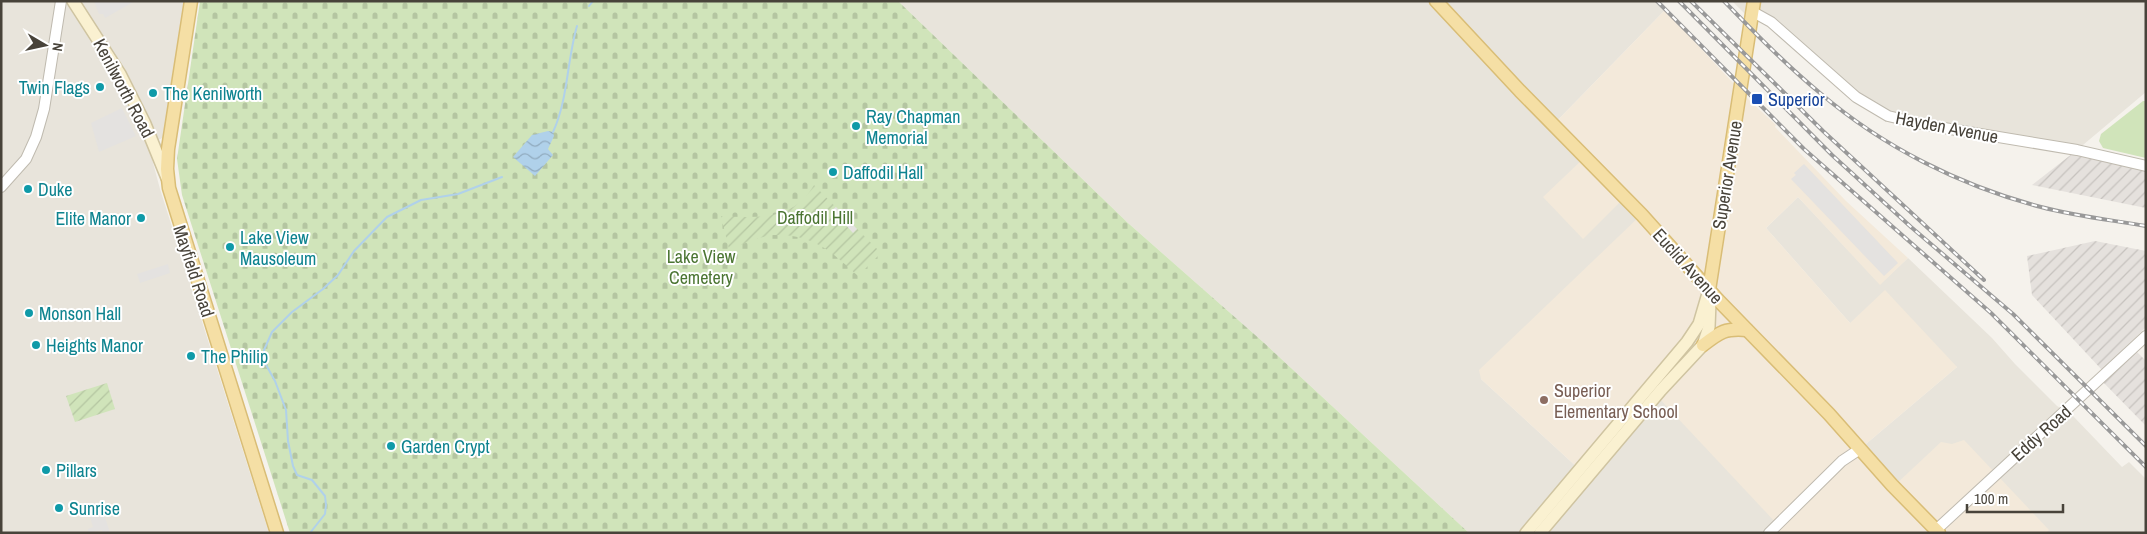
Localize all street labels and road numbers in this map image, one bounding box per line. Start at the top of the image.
street label: Kenilworth Road [87,34,161,142]
street label: Hayden Avenue [1894,105,2000,149]
street label: Superior Avenue [1706,119,1748,231]
street label: Mayfield Road [167,222,221,320]
street label: Euclid Avenue [1647,223,1729,309]
street label: Eddy Road [2005,399,2077,467]

